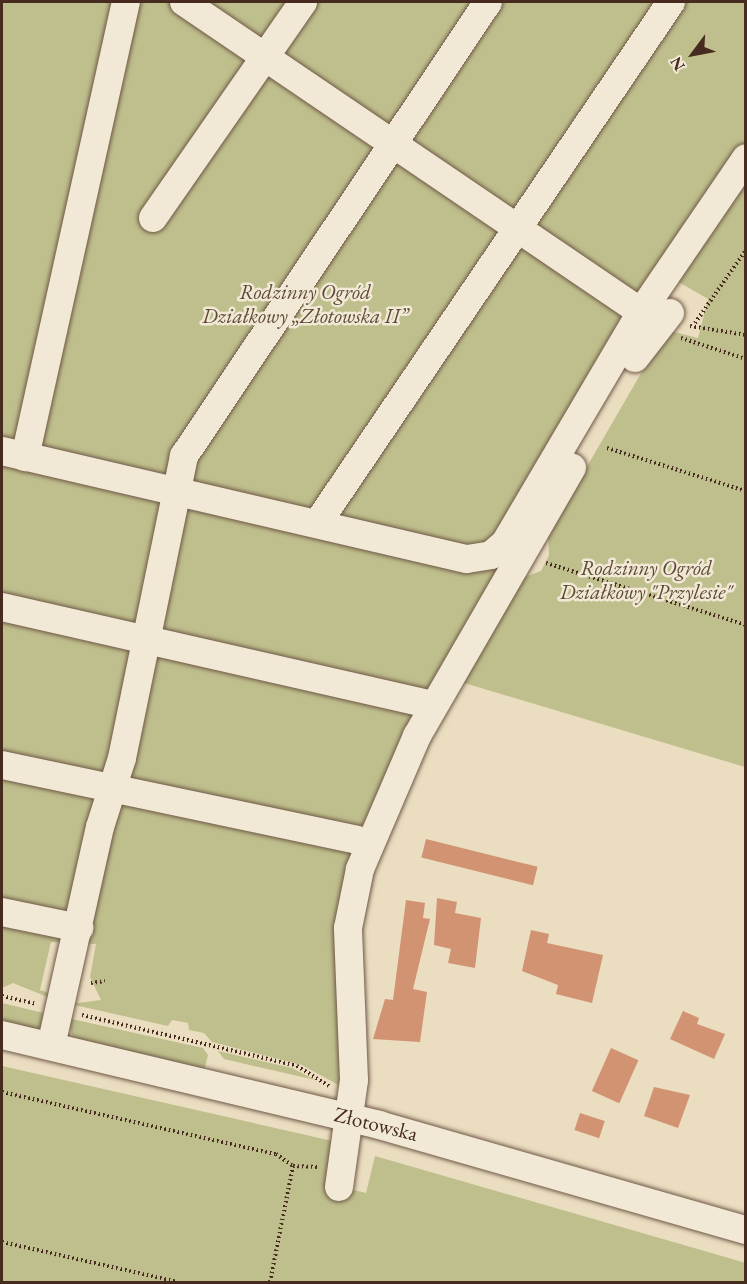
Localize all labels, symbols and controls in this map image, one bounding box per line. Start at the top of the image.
north arrow [663,24,723,84]
text: N [665,53,690,75]
park label: Rodzinny Ogród Działkowy „Złotowska II” [202,279,408,329]
park label: Rodzinny Ogród Działkowy "Przylesie" [560,555,732,605]
street label: Złotowska [332,1101,420,1147]

